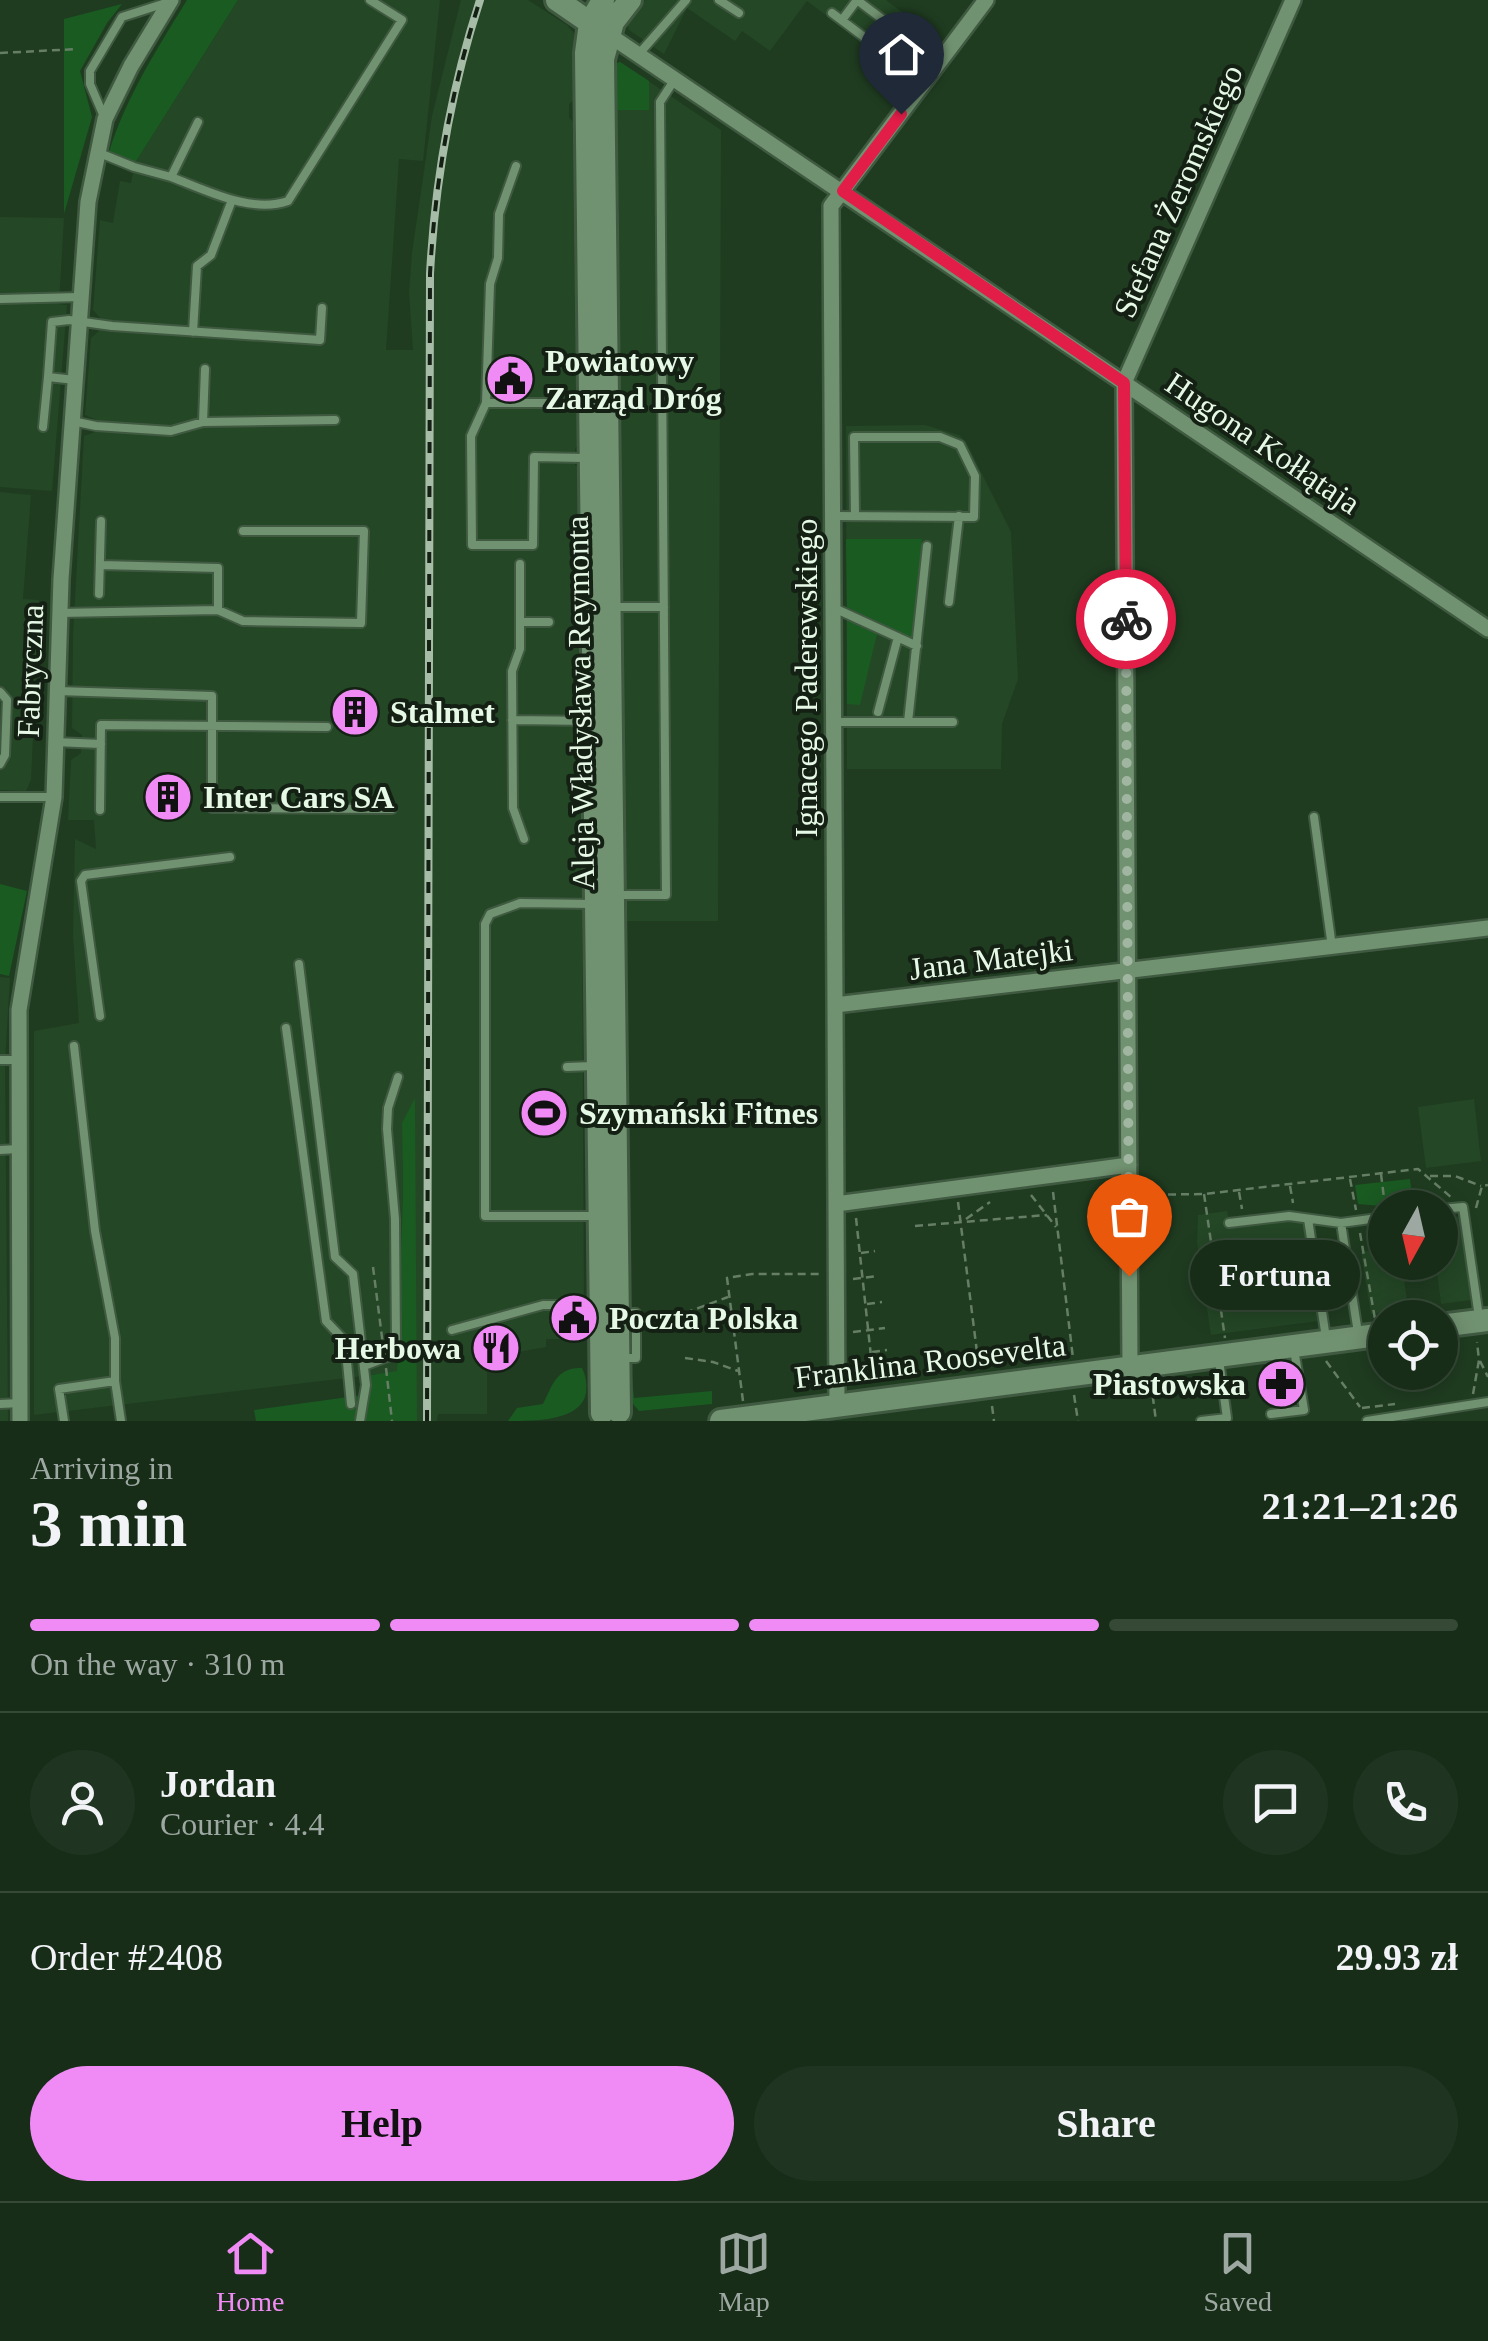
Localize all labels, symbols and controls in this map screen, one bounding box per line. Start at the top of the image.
pin [859,12,944,115]
icon: home [874,27,929,82]
street label: Stefana Żeromskiego [1106,59,1250,323]
place label: Powiatowy Zarząd Dróg [545,343,722,416]
public building icon: Powiatowy Zarząd Dróg [484,353,536,405]
street label: Hugona Kołłątaja [1159,365,1367,521]
street label: Aleja Władysława Reymonta [559,516,601,890]
street label: Ignacego Paderewskiego [788,519,824,837]
courier [1076,569,1176,669]
icon: bike [1099,592,1154,647]
street label: Fabryczna [10,604,50,738]
building icon: Stalmet [329,686,381,738]
place label: Stalmet [390,694,495,730]
building icon: Inter Cars SA [142,771,194,823]
place label: Inter Cars SA [203,779,394,815]
street label: Jana Matejki [907,931,1075,987]
sports icon: Szymański Fitnes [518,1087,570,1139]
place label: Szymański Fitnes [579,1095,818,1131]
pin [1087,1174,1172,1277]
icon: bag [1102,1189,1157,1244]
north arrow [1368,1190,1458,1280]
map controls [1368,1190,1458,1390]
callout: Fortuna [1189,1241,1359,1311]
text: Fortuna [1219,1257,1331,1293]
public building icon: Poczta Polska [548,1292,600,1344]
place label: Poczta Polska [609,1300,798,1336]
button: locate [1368,1300,1458,1390]
restaurant icon: Herbowa [470,1322,522,1374]
street label: Franklina Roosevelta [792,1327,1068,1395]
place label: Herbowa [335,1330,461,1366]
pharmacy icon: Piastowska [1255,1358,1307,1410]
place label: Piastowska [1093,1366,1246,1402]
text: Arriving in [30,1450,173,1486]
text: 21:21–21:26 [1262,1485,1458,1527]
text: 3 min [30,1488,187,1560]
text: On the way · 310 m [30,1646,285,1682]
button: person [30,1750,135,1855]
button: chat [1223,1750,1328,1855]
button: phone [1353,1750,1458,1855]
text: Jordan [160,1763,276,1805]
text: Courier · 4.4 [160,1806,324,1842]
text: Order #2408 [30,1936,223,1978]
text: 29.93 zł [1336,1936,1458,1978]
button: Help [30,2066,734,2181]
button: Share [754,2066,1458,2181]
tab: Home [216,2226,284,2318]
tab: Map [716,2226,771,2318]
tab: Saved [1204,2226,1272,2318]

